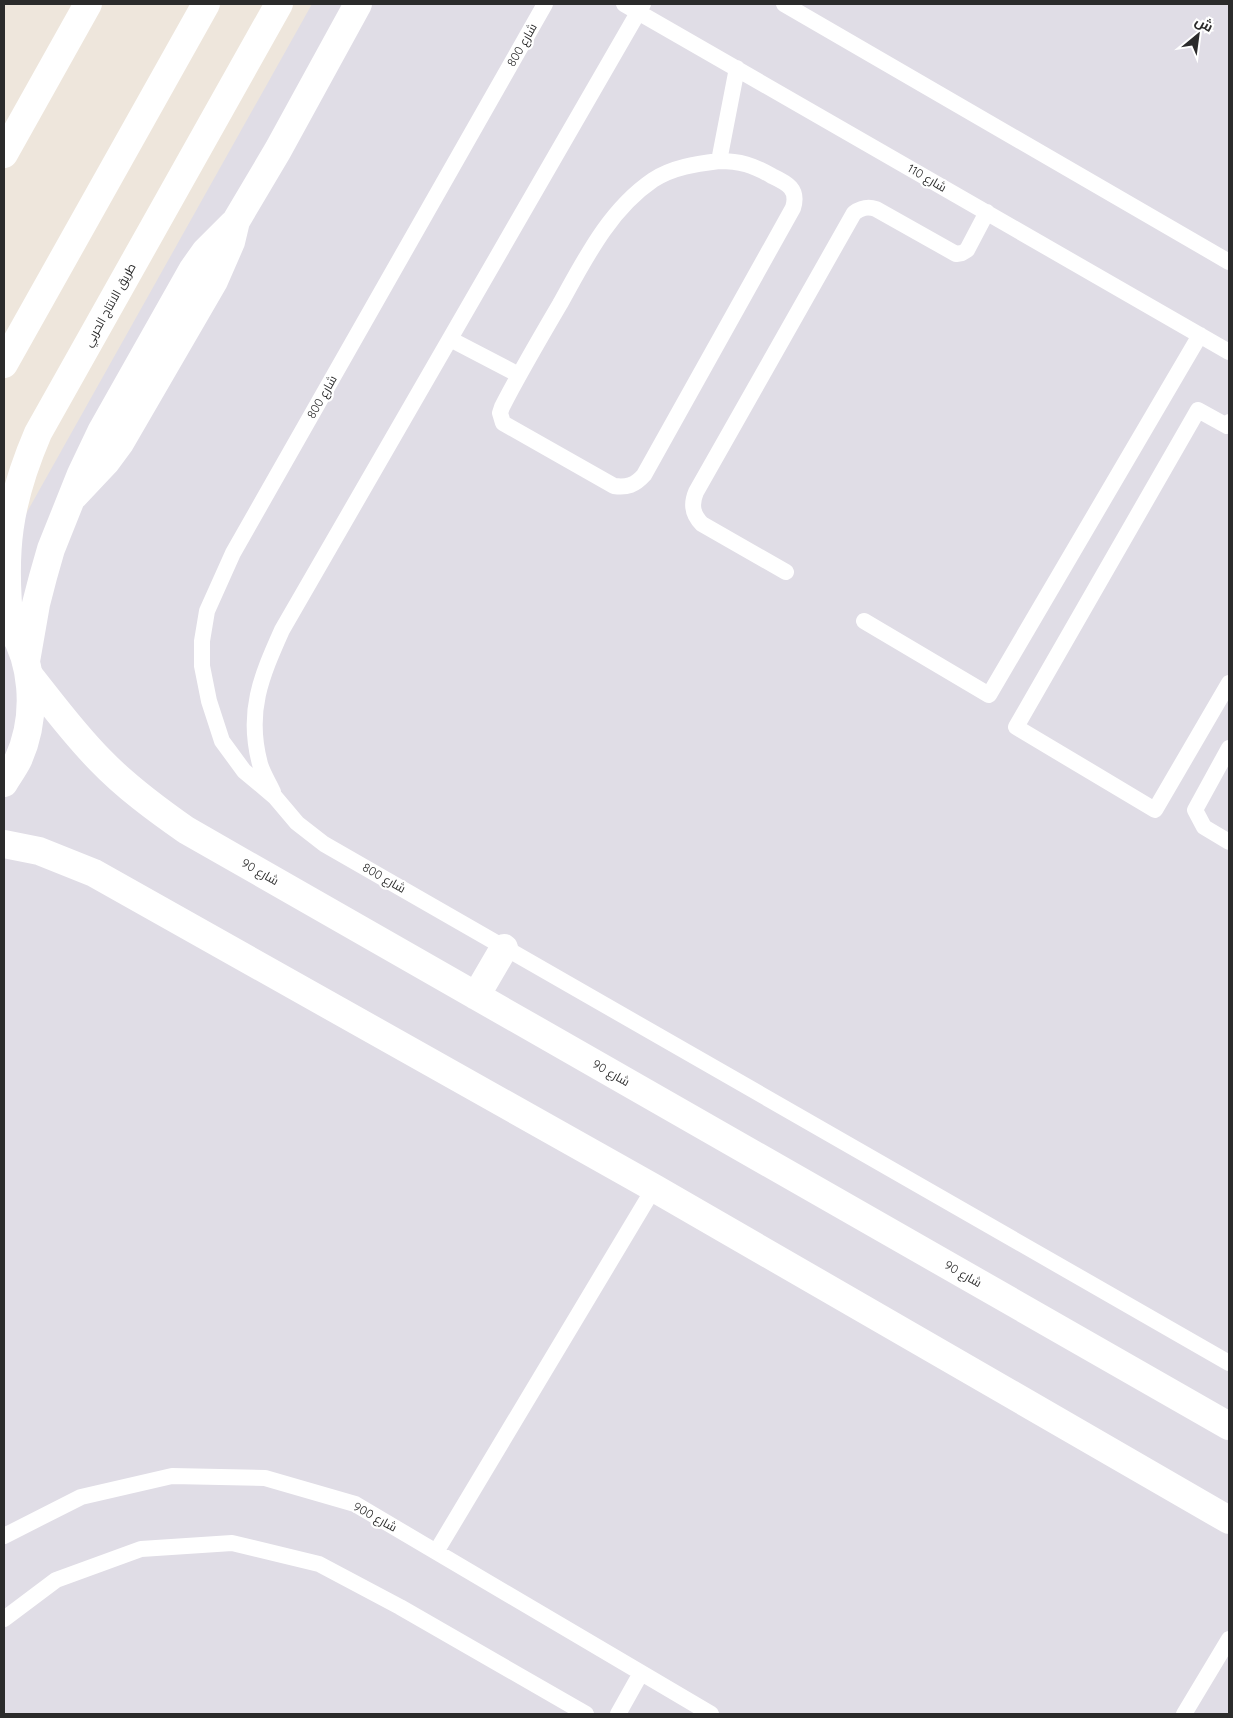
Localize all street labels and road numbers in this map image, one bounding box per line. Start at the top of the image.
street label: شارع 800 [503,20,541,69]
street label: شارع 110 [905,160,949,196]
street label: طريق الانتاج الحربي [80,260,141,351]
street label: شارع 800 [303,372,341,421]
street label: شارع 90 [239,855,282,889]
street label: شارع 800 [360,859,409,897]
street label: شارع 90 [590,1056,633,1090]
street label: شارع 90 [942,1257,985,1291]
street label: شارع 900 [350,1498,400,1536]

